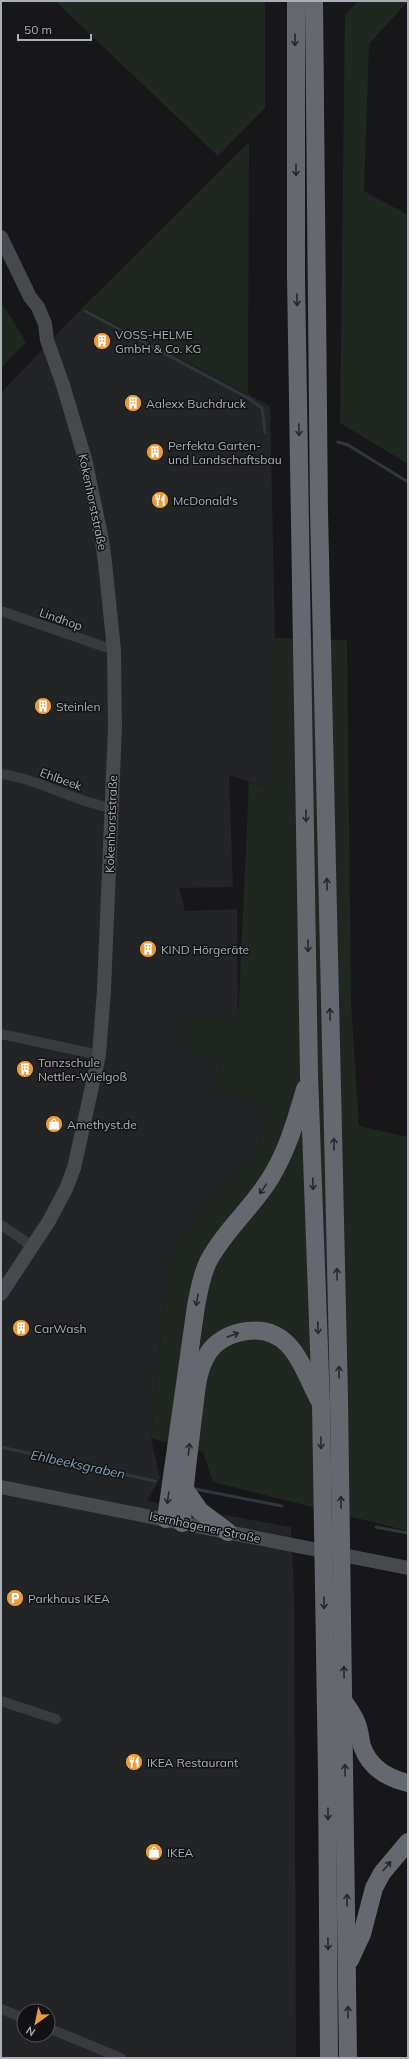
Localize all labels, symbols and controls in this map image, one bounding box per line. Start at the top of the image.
scale bar [18,16,91,42]
text: 50 m [24,22,52,37]
one-way arrow [292,33,299,46]
one-way arrow [292,163,300,176]
one-way arrow [293,293,301,306]
place label: VOSS-HELME GmbH & Co. KG [115,327,201,356]
building icon: VOSS-HELME GmbH & Co. KG [92,331,112,351]
building icon: Aalexx Buchdruck [123,393,143,413]
place label: Aalexx Buchdruck [146,396,247,411]
one-way arrow [295,423,303,436]
place label: Perfekta Garten- und Landschaftsbau [168,438,282,467]
building icon: Perfekta Garten- und Landschaftsbau [145,442,165,462]
street label: Kokenhorststraße [75,453,111,551]
restaurant icon: McDonald's [150,490,170,510]
place label: McDonald's [173,493,238,508]
street label: Lindhop [37,605,85,633]
building icon: Steinlen [33,696,53,716]
place label: Steinlen [56,699,100,714]
street label: Ehlbeek [38,765,85,794]
street label: Kokenhorststraße [102,775,120,873]
one-way arrow [302,809,310,822]
one-way arrow [323,878,331,891]
building icon: KIND Hörgeräte [138,939,158,959]
one-way arrow [304,939,312,952]
place label: KIND Hörgeräte [161,942,249,957]
one-way arrow [327,1008,334,1021]
place label: Tanzschule Nettler-Wielgoß [38,1055,127,1084]
building icon: Tanzschule Nettler-Wielgoß [15,1059,35,1079]
shop icon: Amethyst.de [44,1114,64,1134]
place label: Amethyst.de [67,1117,137,1132]
one-way arrow [330,1138,338,1151]
one-way arrow [309,1177,317,1190]
one-way arrow [259,1184,267,1195]
one-way arrow [333,1268,341,1281]
one-way arrow [193,1293,201,1306]
building icon: CarWash [11,1318,31,1338]
place label: CarWash [34,1321,86,1336]
one-way arrow [314,1321,322,1334]
one-way arrow [226,1330,238,1338]
one-way arrow [335,1366,343,1379]
one-way arrow [317,1436,325,1449]
one-way arrow [185,1443,193,1456]
water label: Ehlbeeksgraben [29,1446,127,1482]
one-way arrow [165,1491,172,1504]
one-way arrow [337,1496,345,1509]
street label: Isernhägener Straße [148,1508,262,1546]
parking icon: Parkhaus IKEA [5,1588,25,1608]
place label: Parkhaus IKEA [28,1591,110,1606]
one-way arrow [320,1596,328,1609]
one-way arrow [340,1666,348,1679]
restaurant icon: IKEA Restaurant [124,1752,144,1772]
place label: IKEA Restaurant [147,1755,238,1770]
one-way arrow [341,1764,349,1777]
one-way arrow [324,1807,331,1820]
shop icon: IKEA [144,1842,164,1862]
place label: IKEA [167,1845,194,1860]
one-way arrow [383,1861,392,1872]
one-way arrow [343,1894,351,1907]
one-way arrow [324,1937,332,1950]
north arrow [16,2003,56,2043]
one-way arrow [344,2006,352,2019]
text: N [23,2023,38,2040]

